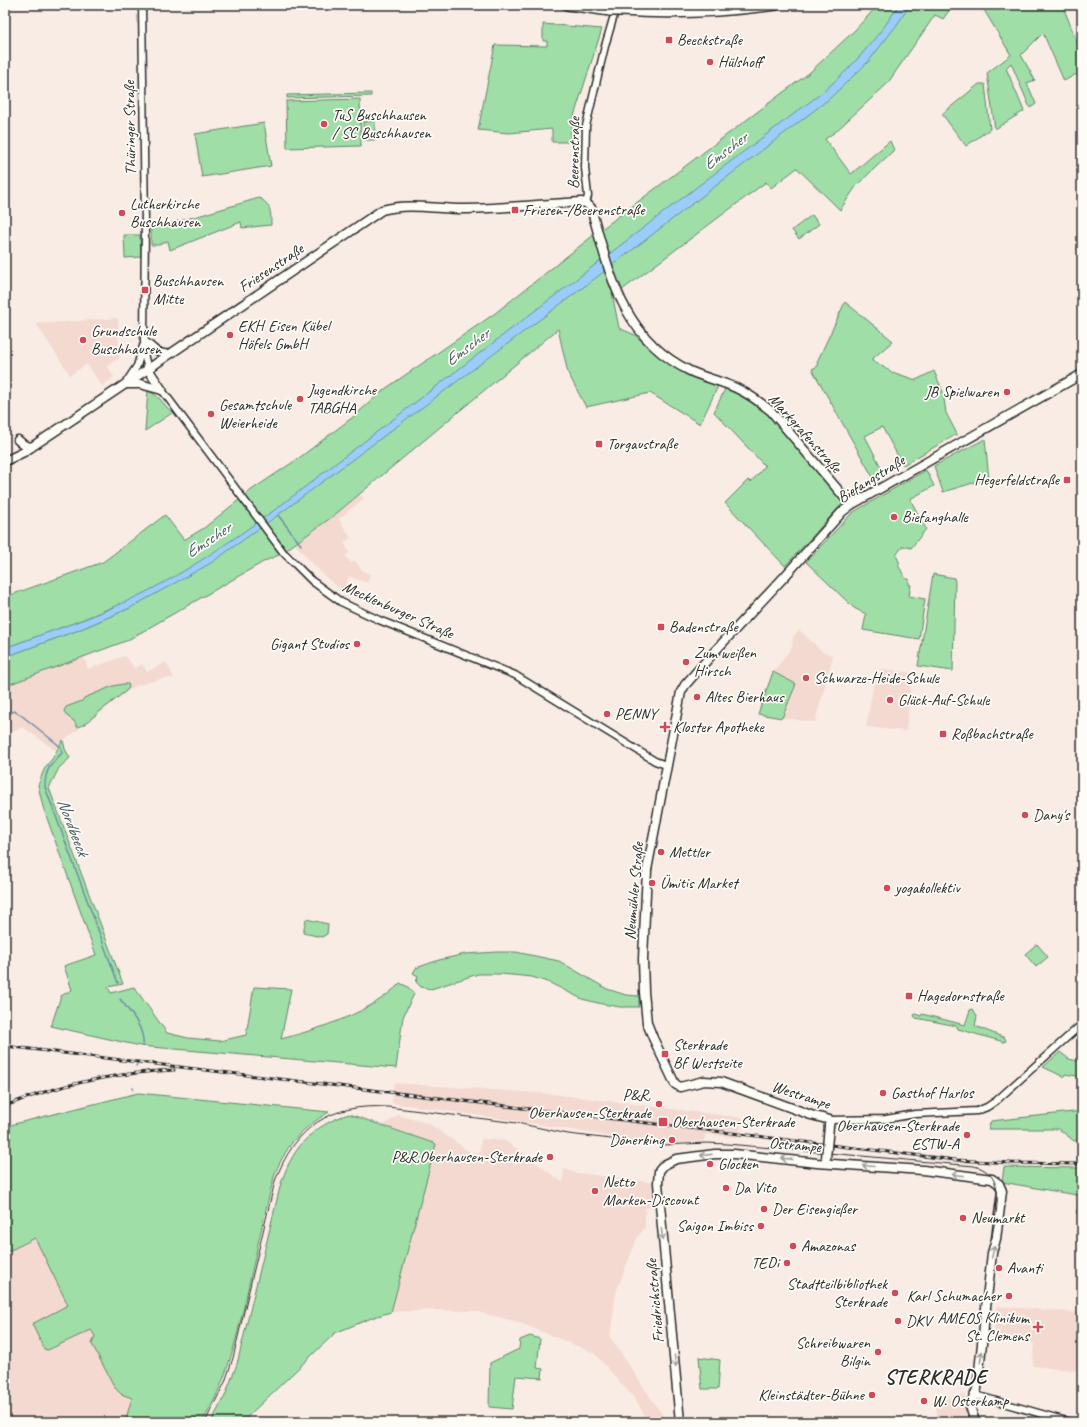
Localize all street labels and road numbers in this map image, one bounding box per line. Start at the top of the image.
street label: Thüringer Straße [119,79,141,175]
street label: Beerenstraße [563,115,585,189]
street label: Friesenstraße [235,238,309,297]
street label: Markgrafenstraße [764,389,847,478]
street label: Biefangstraße [834,449,910,508]
street label: Mecklenburger Straße [339,577,458,644]
street label: Neumühler Straße [620,840,648,941]
street label: Westrampe [769,1076,834,1114]
street label: Ostrampe [768,1133,823,1157]
street label: Friedrichstraße [641,1256,669,1344]

